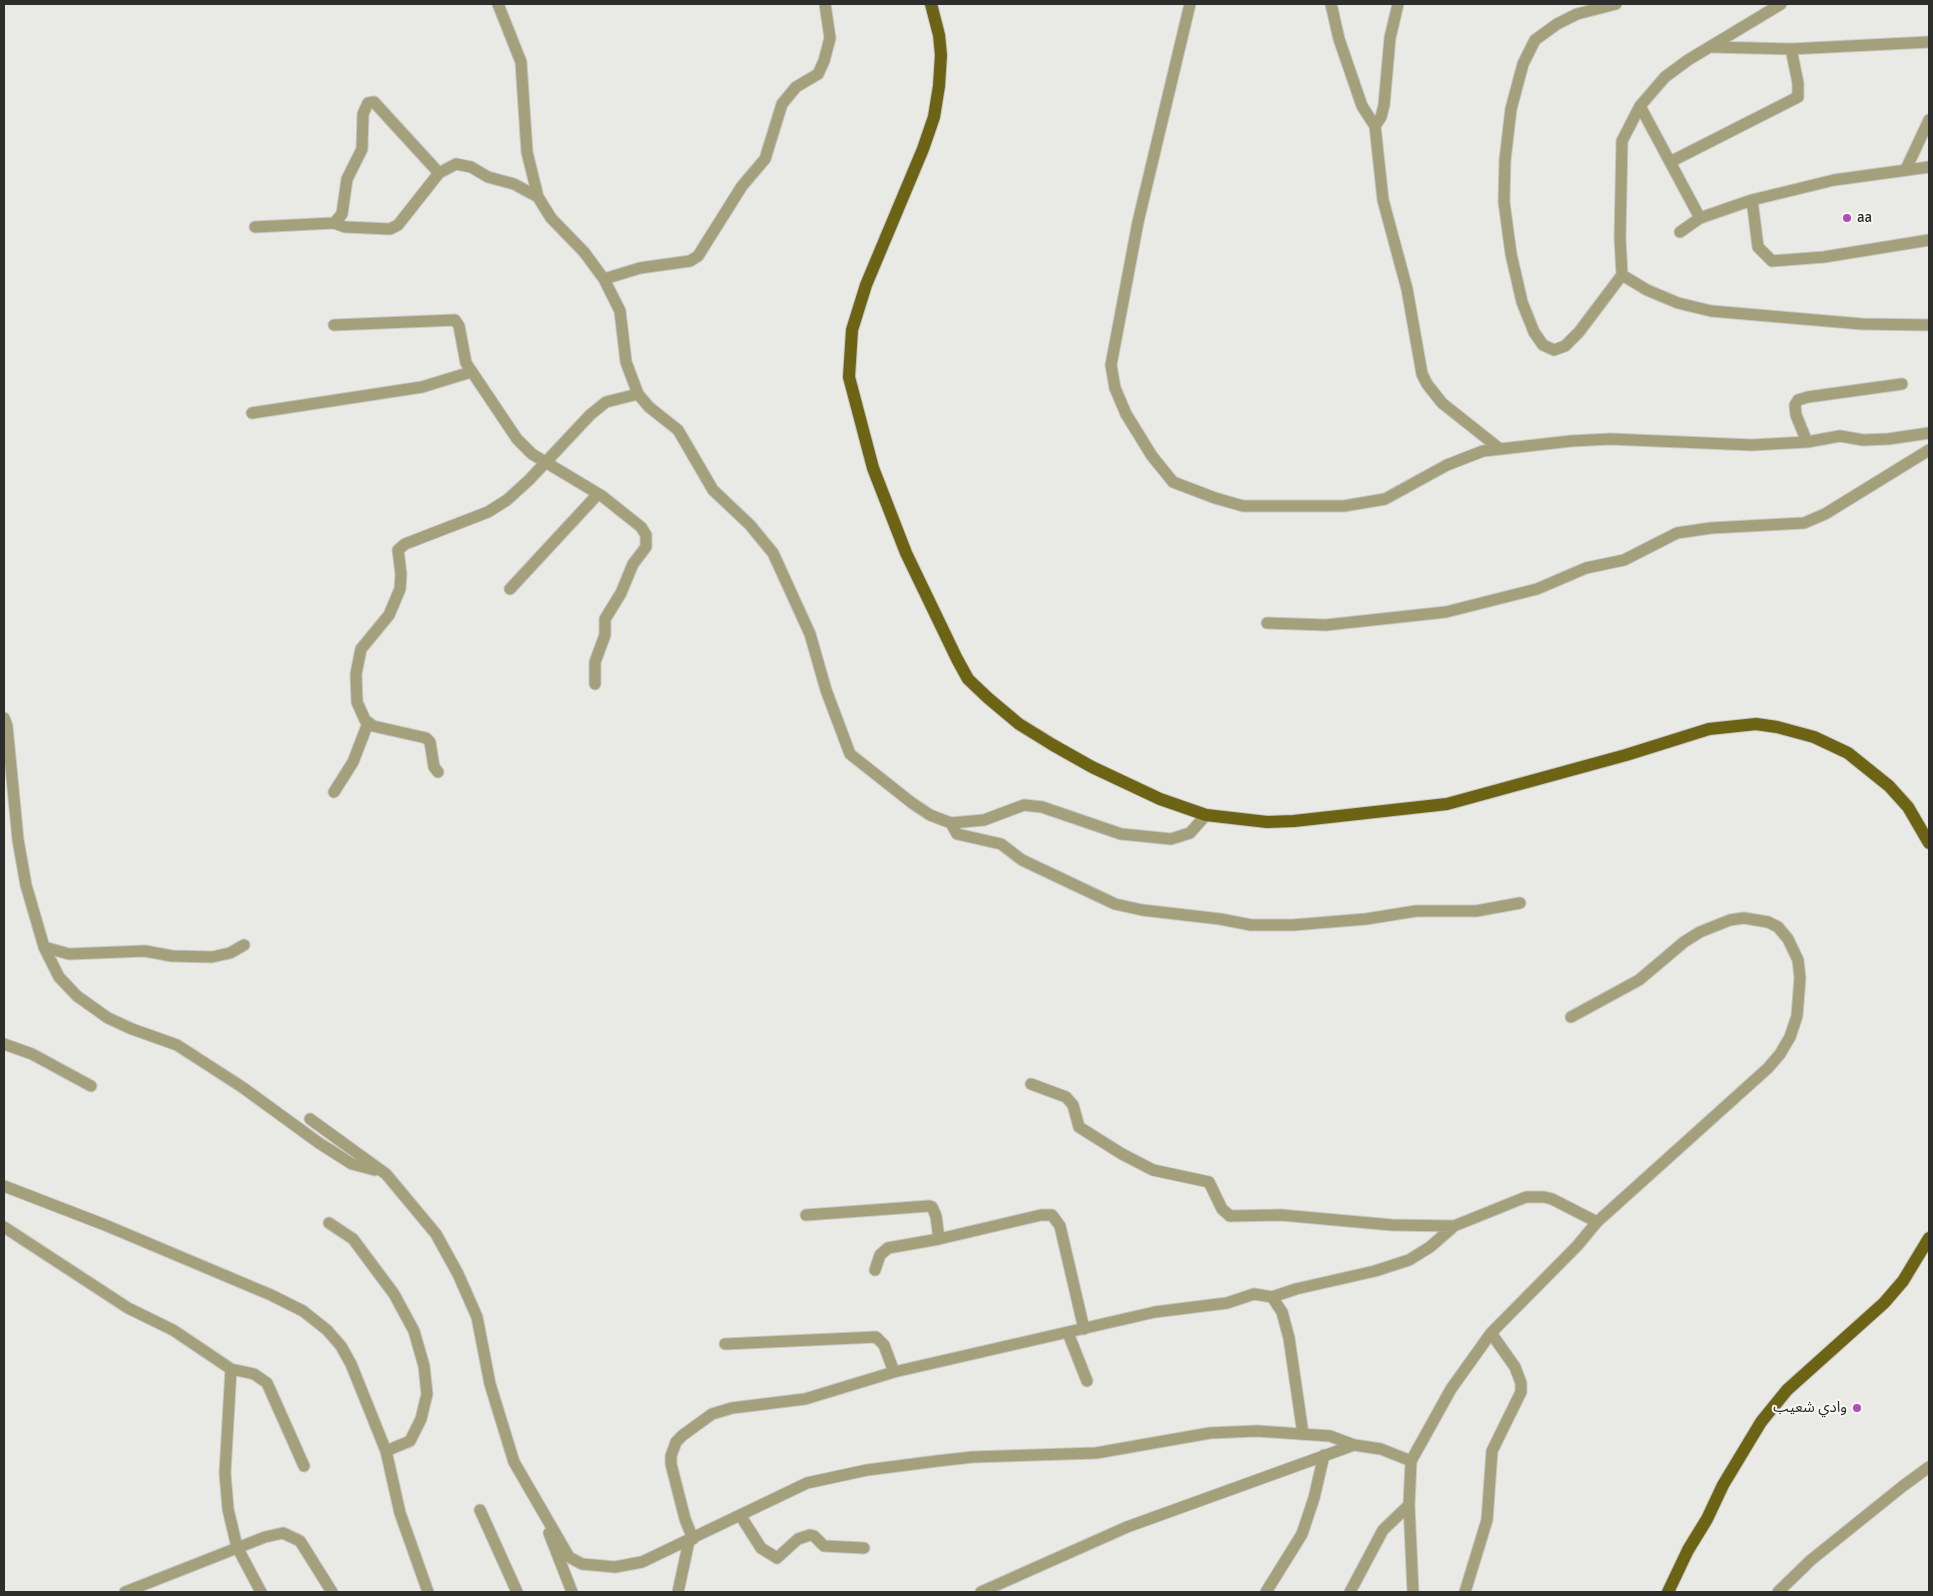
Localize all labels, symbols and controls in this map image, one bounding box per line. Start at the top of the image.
place label: aa [1857,209,1872,227]
marker: aa [1841,212,1853,224]
place label: وادي شعيب [1773,1399,1847,1417]
marker: وادي شعيب [1851,1402,1863,1414]

